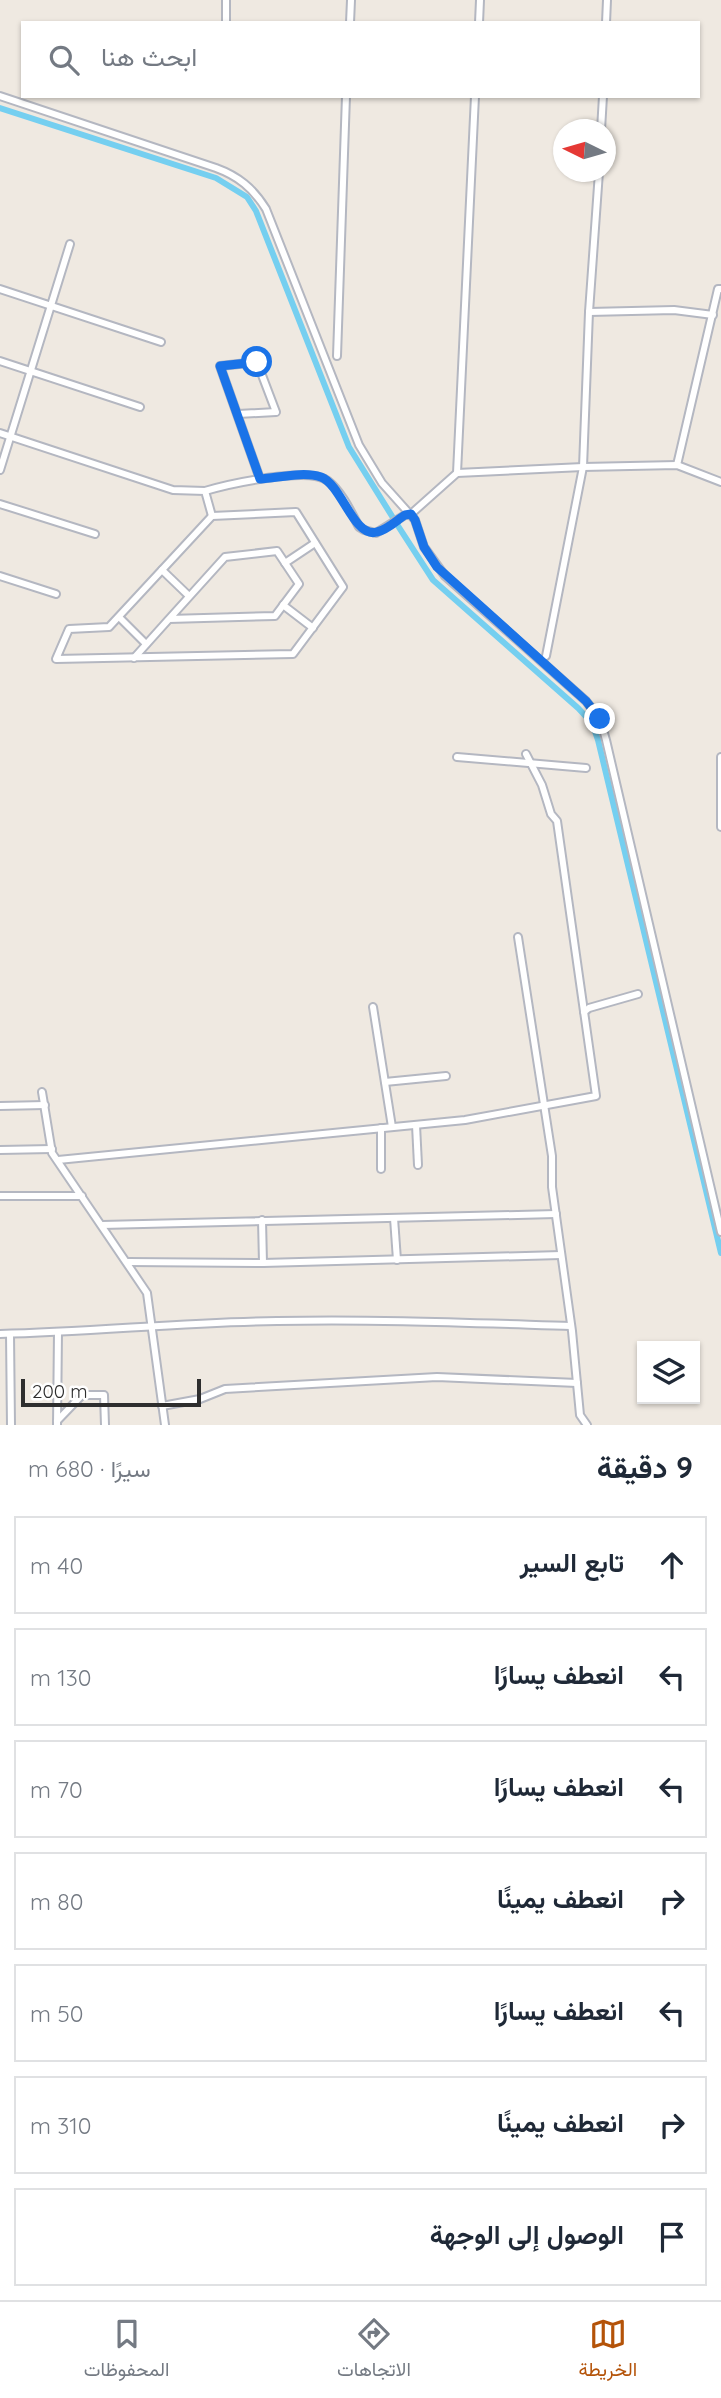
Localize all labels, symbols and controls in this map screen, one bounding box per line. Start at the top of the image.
search box [21,21,700,98]
text: ابحث هنا [101,40,197,73]
icon: search [45,41,83,79]
north arrow [553,119,616,182]
route start [241,346,272,377]
route end [584,703,615,734]
map controls [637,1341,700,1404]
button: layers [637,1341,700,1404]
scale bar [21,1376,201,1408]
text: 200 m [32,1379,88,1403]
text: 9 دقيقة [597,1448,693,1486]
text: سيرًا · 680 m [28,1454,151,1483]
text: تابع السير [520,1546,624,1579]
icon: ahead [653,1546,691,1584]
text: 40 m [30,1551,83,1580]
text: انعطف يسارًا [494,1658,624,1691]
icon: left [653,1658,691,1696]
text: 130 m [30,1663,92,1692]
text: انعطف يسارًا [494,1770,624,1803]
icon: left [653,1770,691,1808]
text: 70 m [30,1775,83,1804]
text: انعطف يمينًا [497,1882,624,1915]
icon: right [653,1882,691,1920]
text: 80 m [30,1887,83,1916]
text: انعطف يسارًا [494,1994,624,2027]
icon: left [653,1994,691,2032]
text: 50 m [30,1999,84,2028]
text: انعطف يمينًا [497,2106,624,2139]
icon: right [653,2106,691,2144]
text: 310 m [30,2111,92,2140]
text: الوصول إلى الوجهة [430,2218,624,2251]
icon: arrive [653,2218,691,2256]
tab: المحفوظات [84,2315,169,2386]
tab: الاتجاهات [337,2315,411,2386]
tab: الخريطة [578,2315,637,2386]

